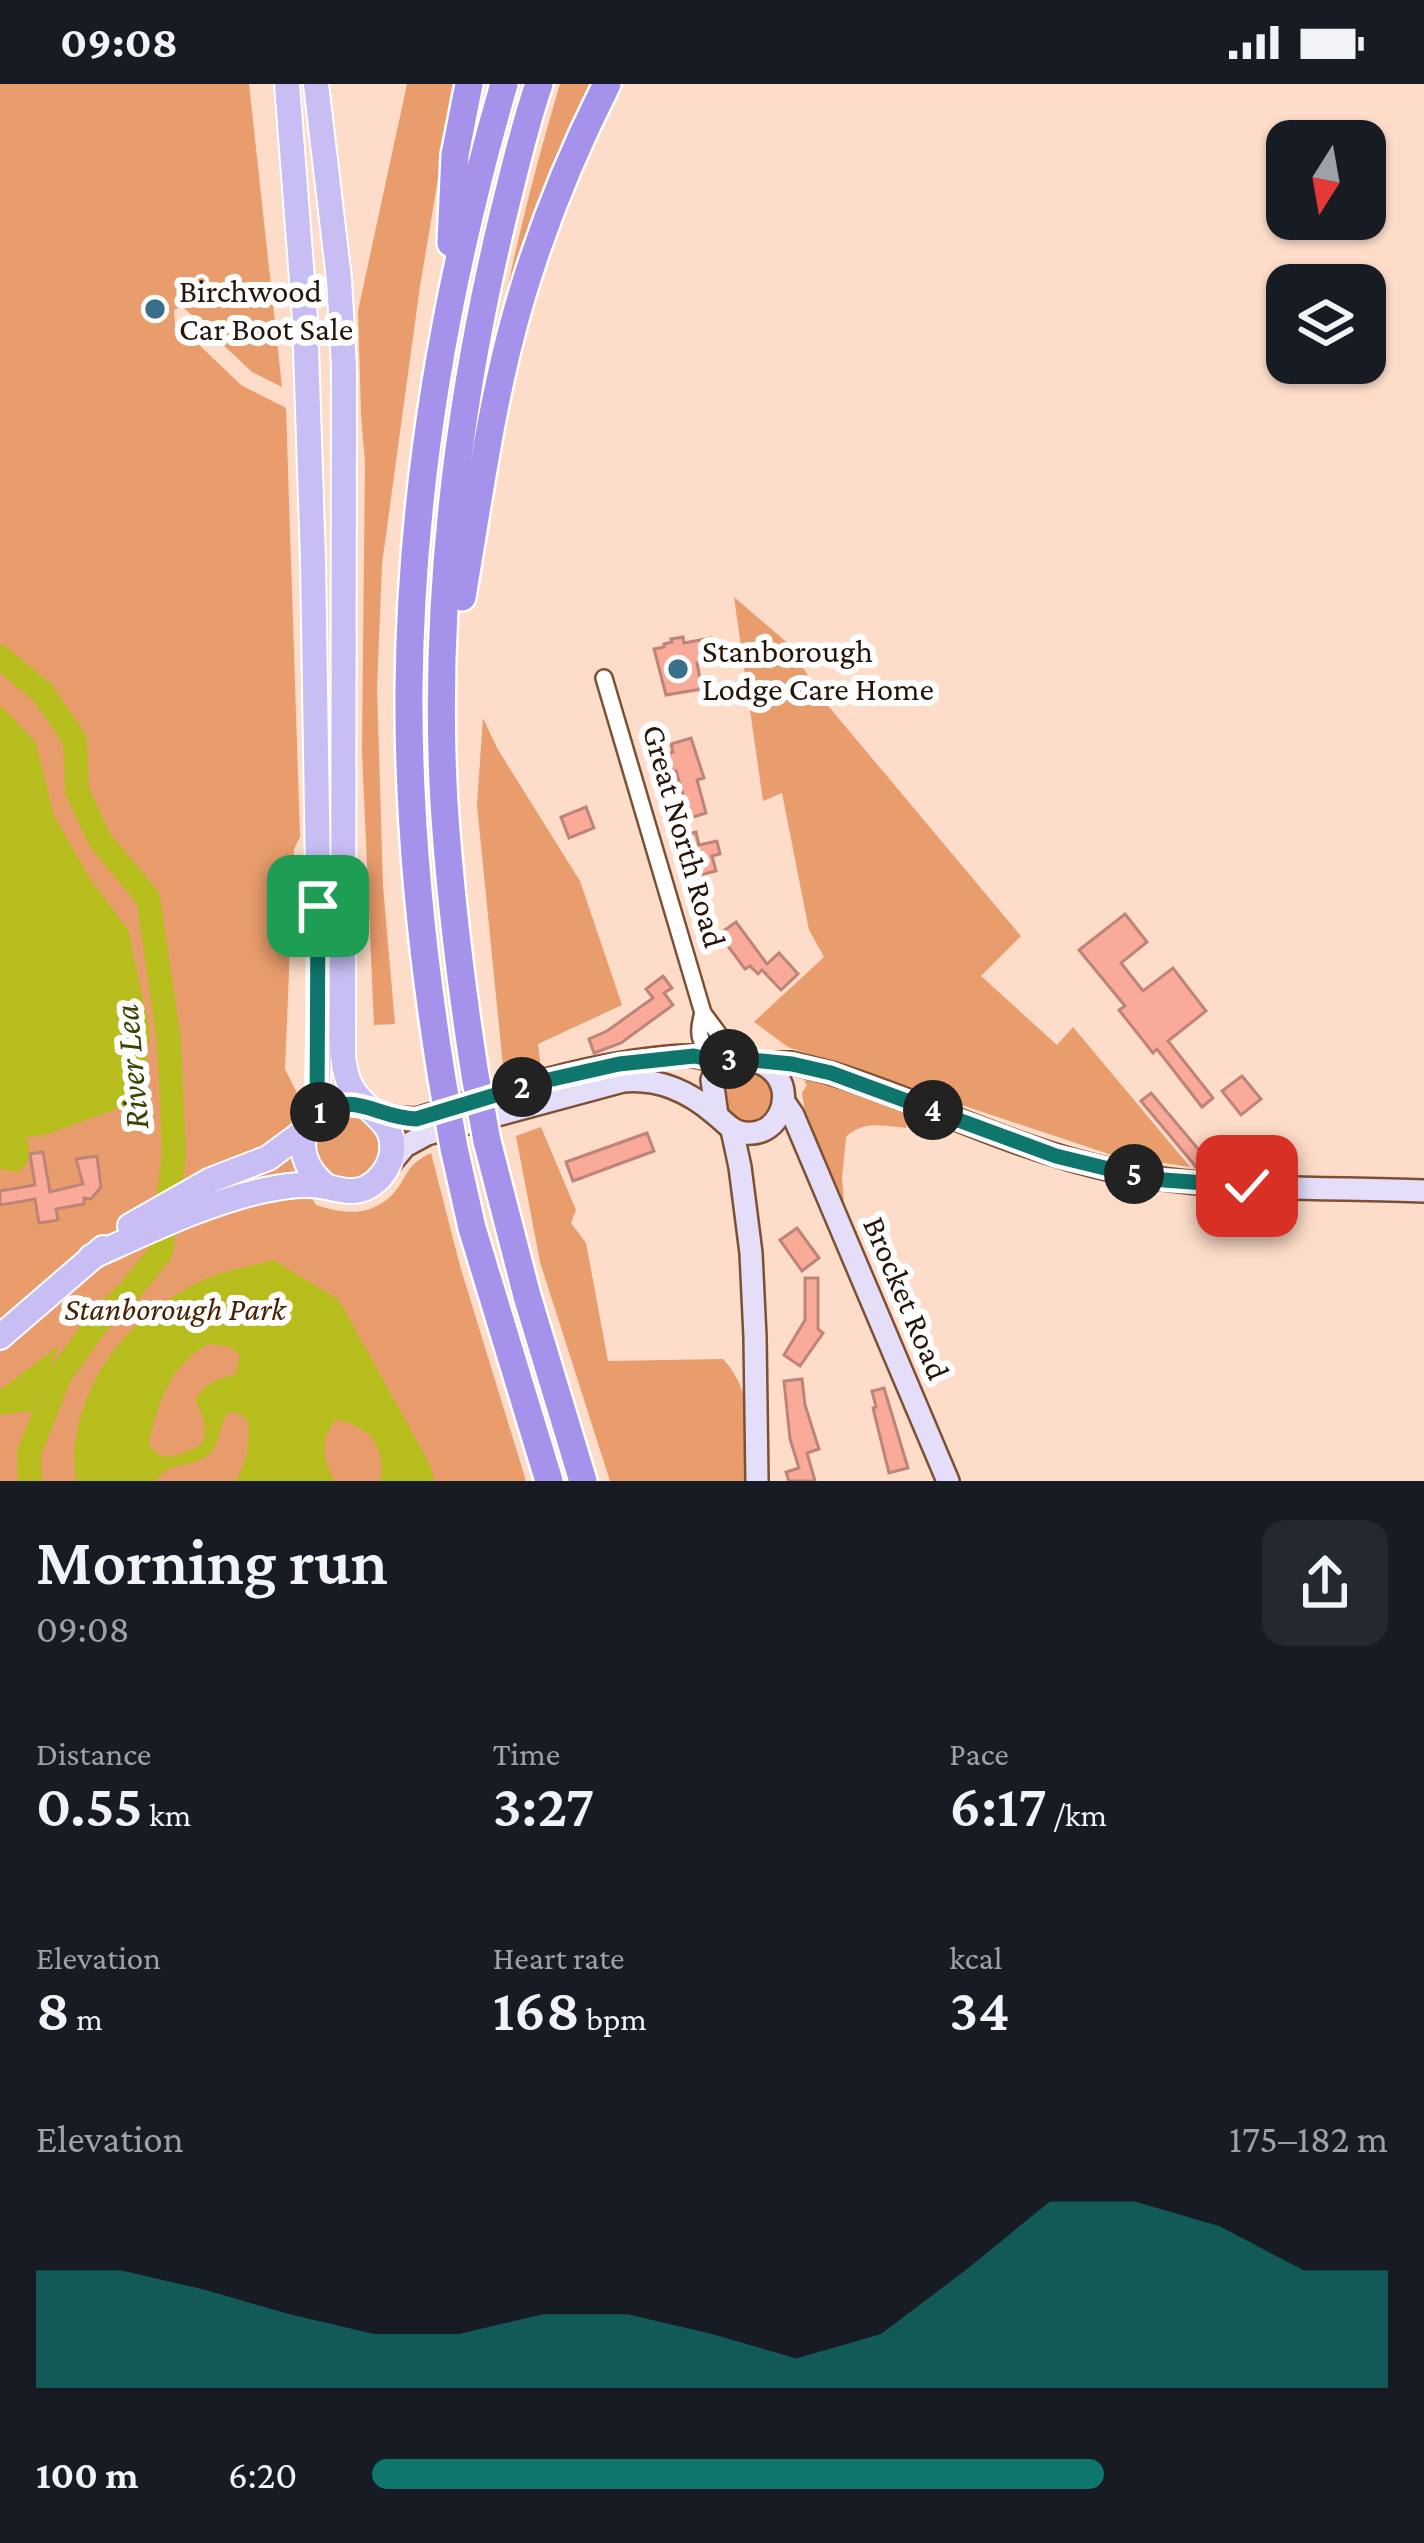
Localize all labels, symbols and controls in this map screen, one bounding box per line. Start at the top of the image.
text: 09:08 [60,17,178,67]
north arrow [1266,120,1386,240]
map controls [1266,120,1386,384]
button: layers [1266,264,1386,384]
place label: Birchwood Car Boot Sale [179,272,353,347]
marker: Birchwood Car Boot Sale [142,296,168,322]
place label: Stanborough Lodge Care Home [702,632,934,707]
marker: Stanborough Lodge Care Home [665,656,691,682]
street label: Great North Road [635,720,735,952]
pin [267,855,369,957]
icon: arrive [285,873,351,939]
water label: River Lea [106,1003,156,1131]
pin: 3 [699,1029,759,1089]
text: 3 [721,1040,737,1077]
pin: 2 [492,1057,552,1117]
text: 2 [514,1068,530,1105]
pin: 4 [903,1080,963,1140]
pin: 1 [290,1082,350,1142]
text: 4 [924,1091,942,1128]
text: 1 [314,1093,326,1130]
pin [1196,1135,1298,1237]
pin: 5 [1104,1144,1164,1204]
icon: check [1214,1153,1280,1219]
text: 5 [1126,1155,1142,1192]
street label: Brocket Road [856,1211,958,1385]
park label: Stanborough Park [64,1290,287,1327]
button: share [1262,1520,1388,1646]
text: Morning run [36,1525,388,1598]
text: 09:08 [36,1607,130,1650]
text: Distance [36,1735,151,1772]
text: Time [493,1735,560,1772]
text: Pace [949,1735,1009,1772]
text: 0.55 [36,1772,143,1839]
text: 3:27 [493,1772,594,1839]
text: 6:17 [949,1772,1047,1839]
text: km [143,1796,191,1833]
text: /km [1047,1796,1107,1833]
text: Elevation [36,1939,161,1976]
text: Heart rate [493,1939,625,1976]
text: kcal [949,1939,1003,1976]
text: 8 [36,1976,70,2043]
text: 168 [493,1976,580,2043]
text: 34 [949,1976,1010,2043]
text: m [70,2000,103,2037]
text: bpm [580,2000,647,2037]
text: Elevation [36,2117,184,2160]
text: 175–182 m [1229,2117,1388,2160]
text: 100 m [36,2453,139,2496]
text: 6:20 [228,2453,297,2496]

